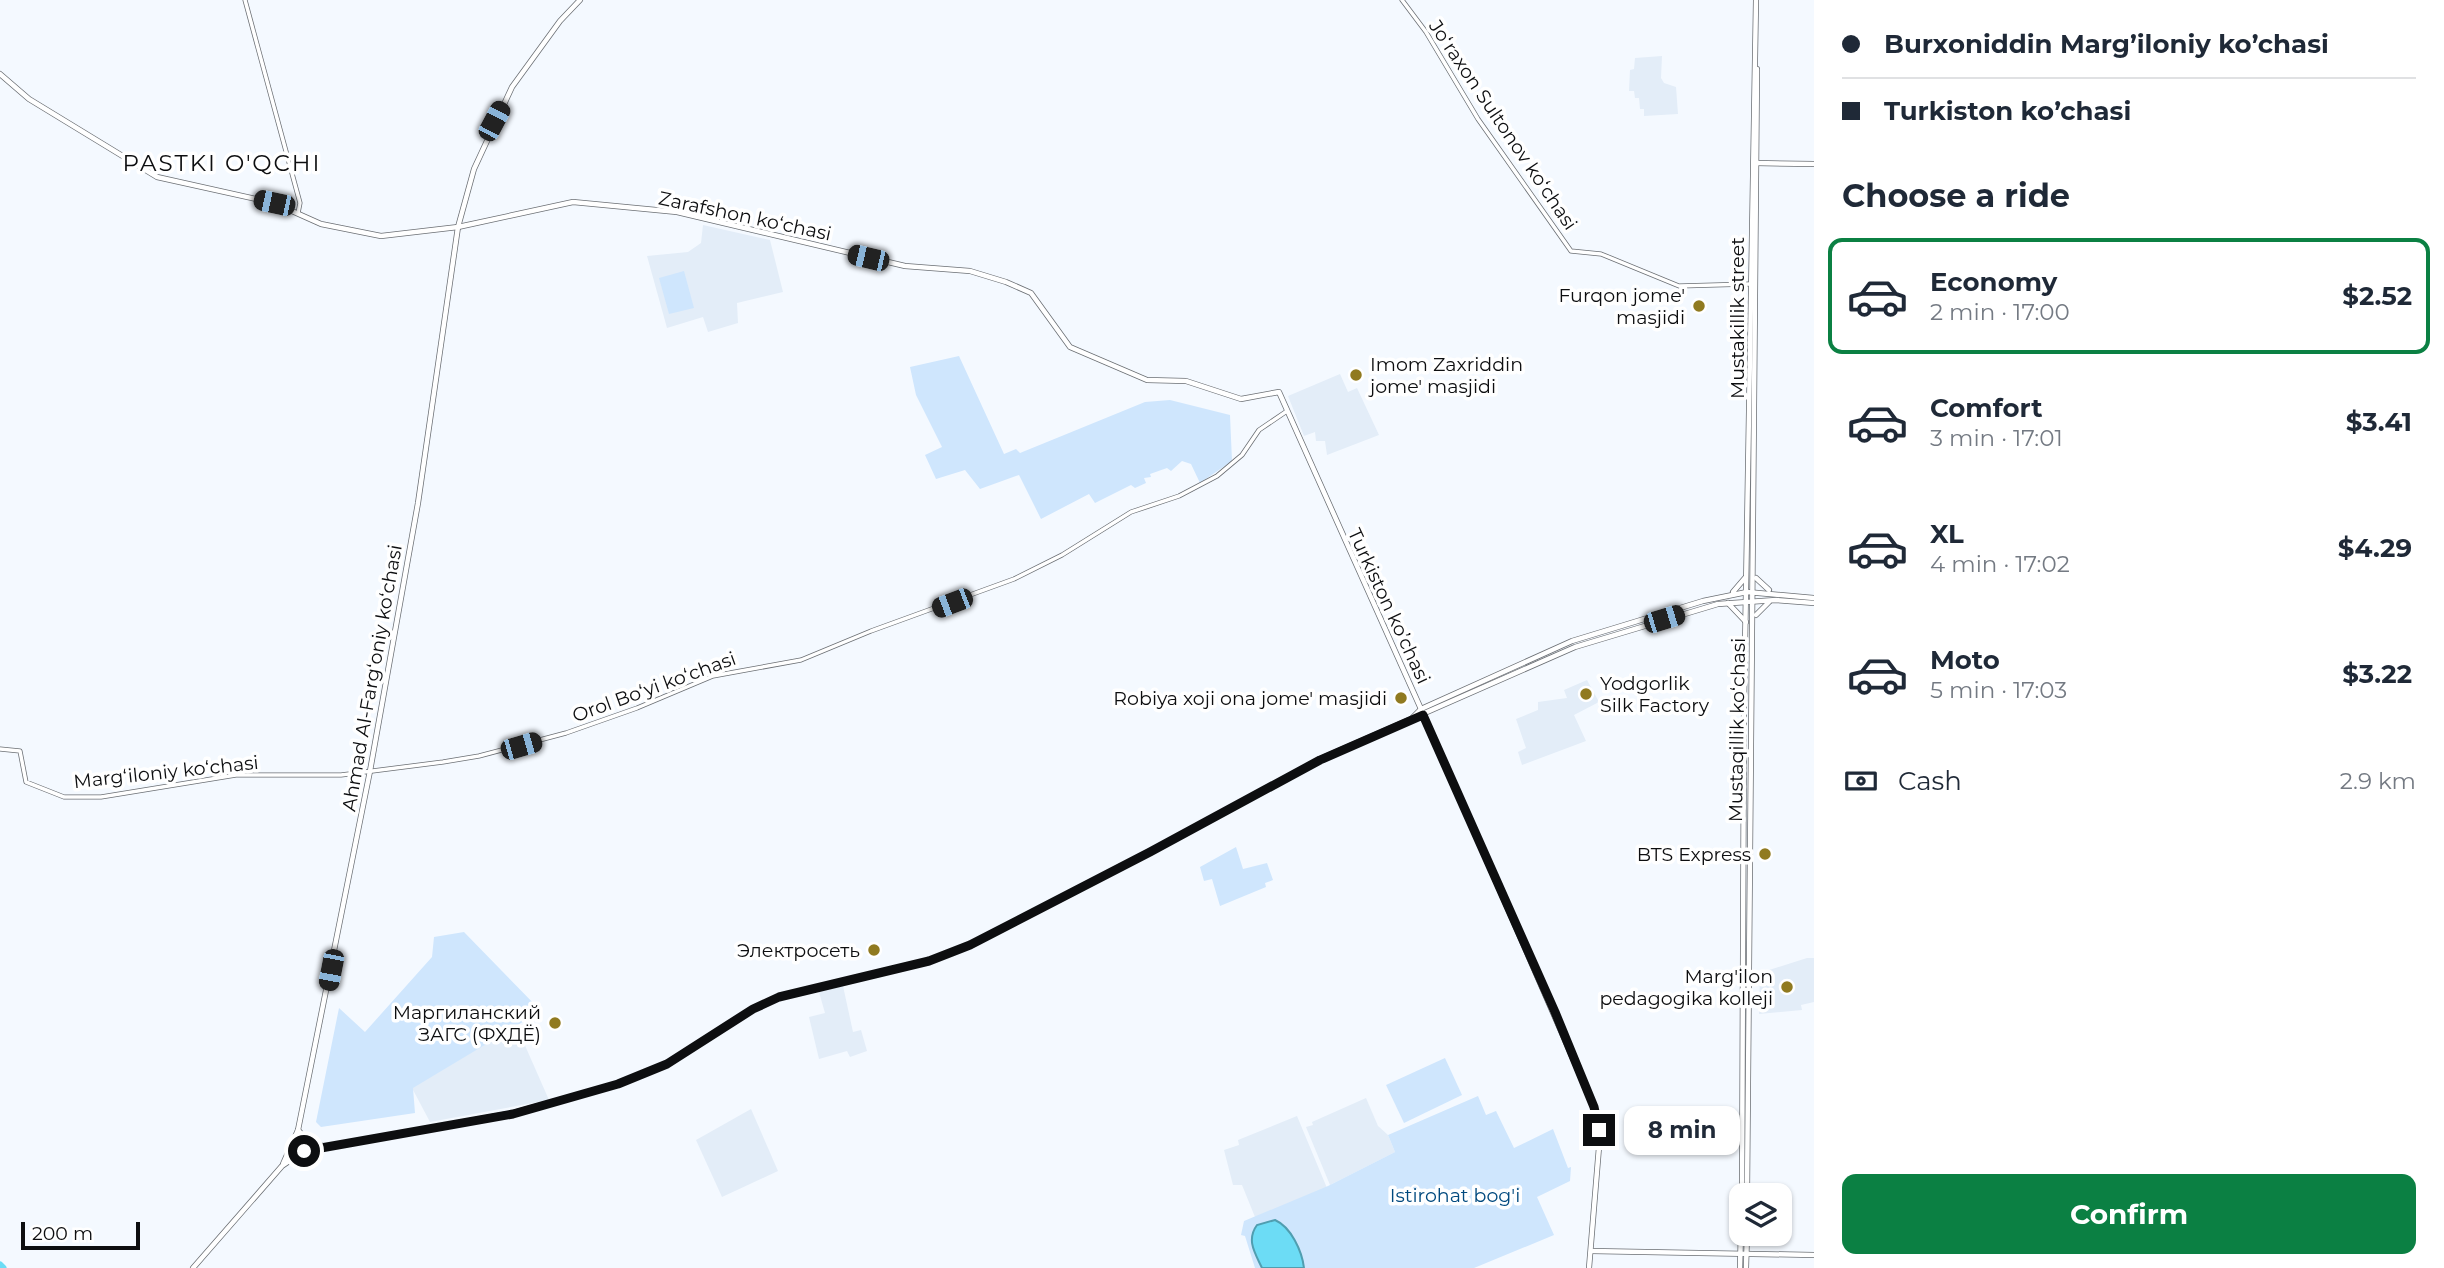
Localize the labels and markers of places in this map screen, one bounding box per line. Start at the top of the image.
place label: Furqon jome' masjidi [1558,284,1685,329]
marker: Furqon jome' masjidi [1691,298,1707,314]
place label: Imom Zaxriddin jome' masjidi [1368,353,1523,398]
marker: Imom Zaxriddin jome' masjidi [1348,367,1364,383]
place label: Yodgorlik Silk Factory [1600,672,1710,717]
marker: Yodgorlik Silk Factory [1578,686,1594,702]
place label: Robiya xoji ona jome' masjidi [1113,687,1387,710]
marker: Robiya xoji ona jome' masjidi [1393,690,1409,706]
place label: BTS Express [1637,843,1751,866]
marker: BTS Express [1757,846,1773,862]
place label: Электросеть [737,939,860,962]
marker: Электросеть [866,942,882,958]
place label: Marg'ilon pedagogika kolleji [1599,965,1773,1010]
marker: Marg'ilon pedagogika kolleji [1779,979,1795,995]
place label: Маргиланский ЗАГС (ФХДЁ) [393,1001,541,1046]
marker: Маргиланский ЗАГС (ФХДЁ) [547,1015,563,1031]

